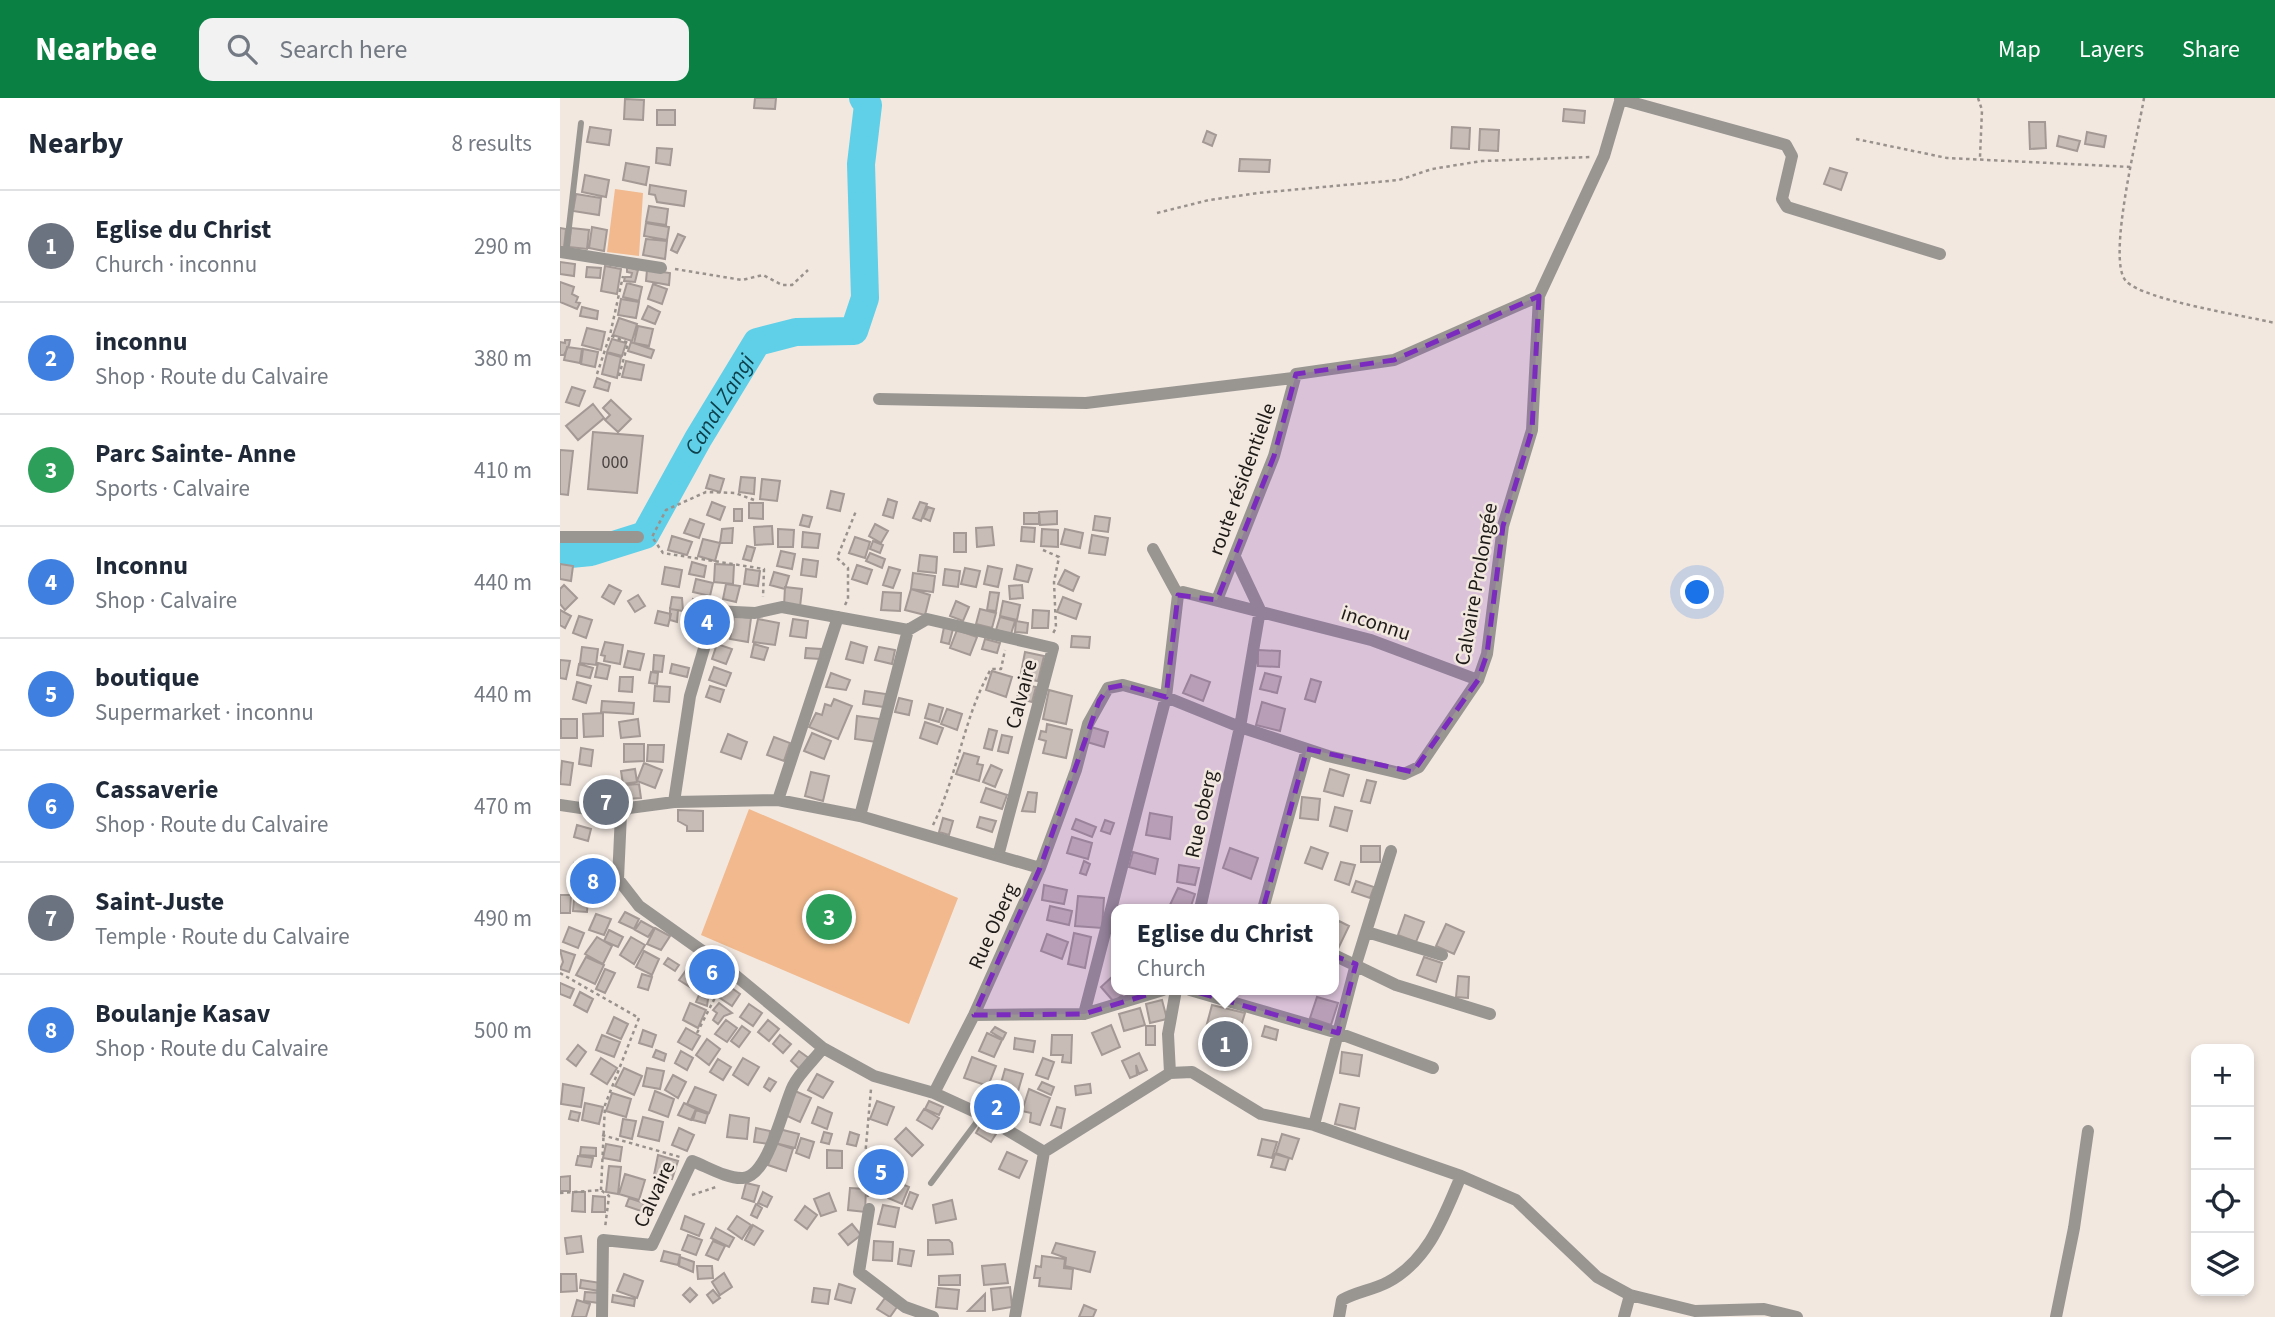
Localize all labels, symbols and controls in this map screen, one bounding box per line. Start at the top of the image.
search box [199,18,689,81]
text: Nearbee [35,26,157,73]
icon: search [223,30,261,68]
text: Search here [279,31,407,68]
text: Map [1998,32,2041,67]
text: Layers [2079,32,2144,67]
text: Share [2182,32,2240,67]
text: Nearby [28,122,123,165]
text: 8 results [452,127,532,160]
text: Eglise du Christ [95,211,271,248]
text: 1 [45,230,57,263]
text: 290 m [474,230,532,263]
text: Church · inconnu [95,248,257,281]
text: inconnu [95,323,187,360]
text: 2 [45,342,57,375]
text: 380 m [474,342,532,375]
water label: Canal Zangi [676,347,763,461]
text: Shop · Route du Calvaire [95,360,328,393]
street label: route résidentielle [1201,399,1283,559]
text: Parc Sainte- Anne [95,435,296,472]
house number: 000 [602,450,628,475]
text: 3 [45,454,57,487]
text: 410 m [474,454,532,487]
text: Sports · Calvaire [95,472,250,505]
street label: Calvaire Prolongée [1447,500,1505,668]
text: Inconnu [95,547,188,584]
text: 4 [45,566,57,599]
text: 440 m [474,566,532,599]
your location [1680,575,1714,609]
text: Shop · Calvaire [95,584,237,617]
pin: 4 [684,596,730,648]
street label: inconnu [1337,598,1415,648]
street label: Calvaire [997,656,1045,732]
text: boutique [95,659,199,696]
text: 5 [45,678,57,711]
text: 440 m [474,678,532,711]
text: Supermarket · inconnu [95,696,314,729]
street label: Rue oberg [1177,767,1225,861]
text: Cassaverie [95,771,218,808]
pin: 7 [583,776,629,828]
text: 6 [45,790,57,823]
text: 470 m [474,790,532,823]
text: Shop · Route du Calvaire [95,808,328,841]
pin: 8 [570,855,616,907]
street label: Rue Oberg [961,878,1026,974]
text: Saint-Juste [95,883,224,920]
pin: 3 [806,891,852,943]
text: 7 [45,902,57,935]
text: 490 m [474,902,532,935]
popup [1111,904,1339,995]
text: Eglise du Christ [1137,915,1313,952]
text: Temple · Route du Calvaire [95,920,350,953]
pin: 6 [689,946,735,998]
text: Church [1137,952,1206,985]
text: Boulanje Kasav [95,995,270,1032]
text: 8 [45,1014,57,1047]
text: 500 m [474,1014,532,1047]
pin: 1 [1202,1018,1248,1070]
text: Shop · Route du Calvaire [95,1032,328,1065]
map controls [2191,1044,2254,1296]
button: + [2191,1044,2254,1107]
pin: 2 [974,1081,1020,1133]
button: − [2191,1107,2254,1170]
pin: 5 [858,1146,904,1198]
street label: Calvaire [625,1156,683,1232]
button: locate [2191,1170,2254,1233]
button: layers [2191,1233,2254,1296]

